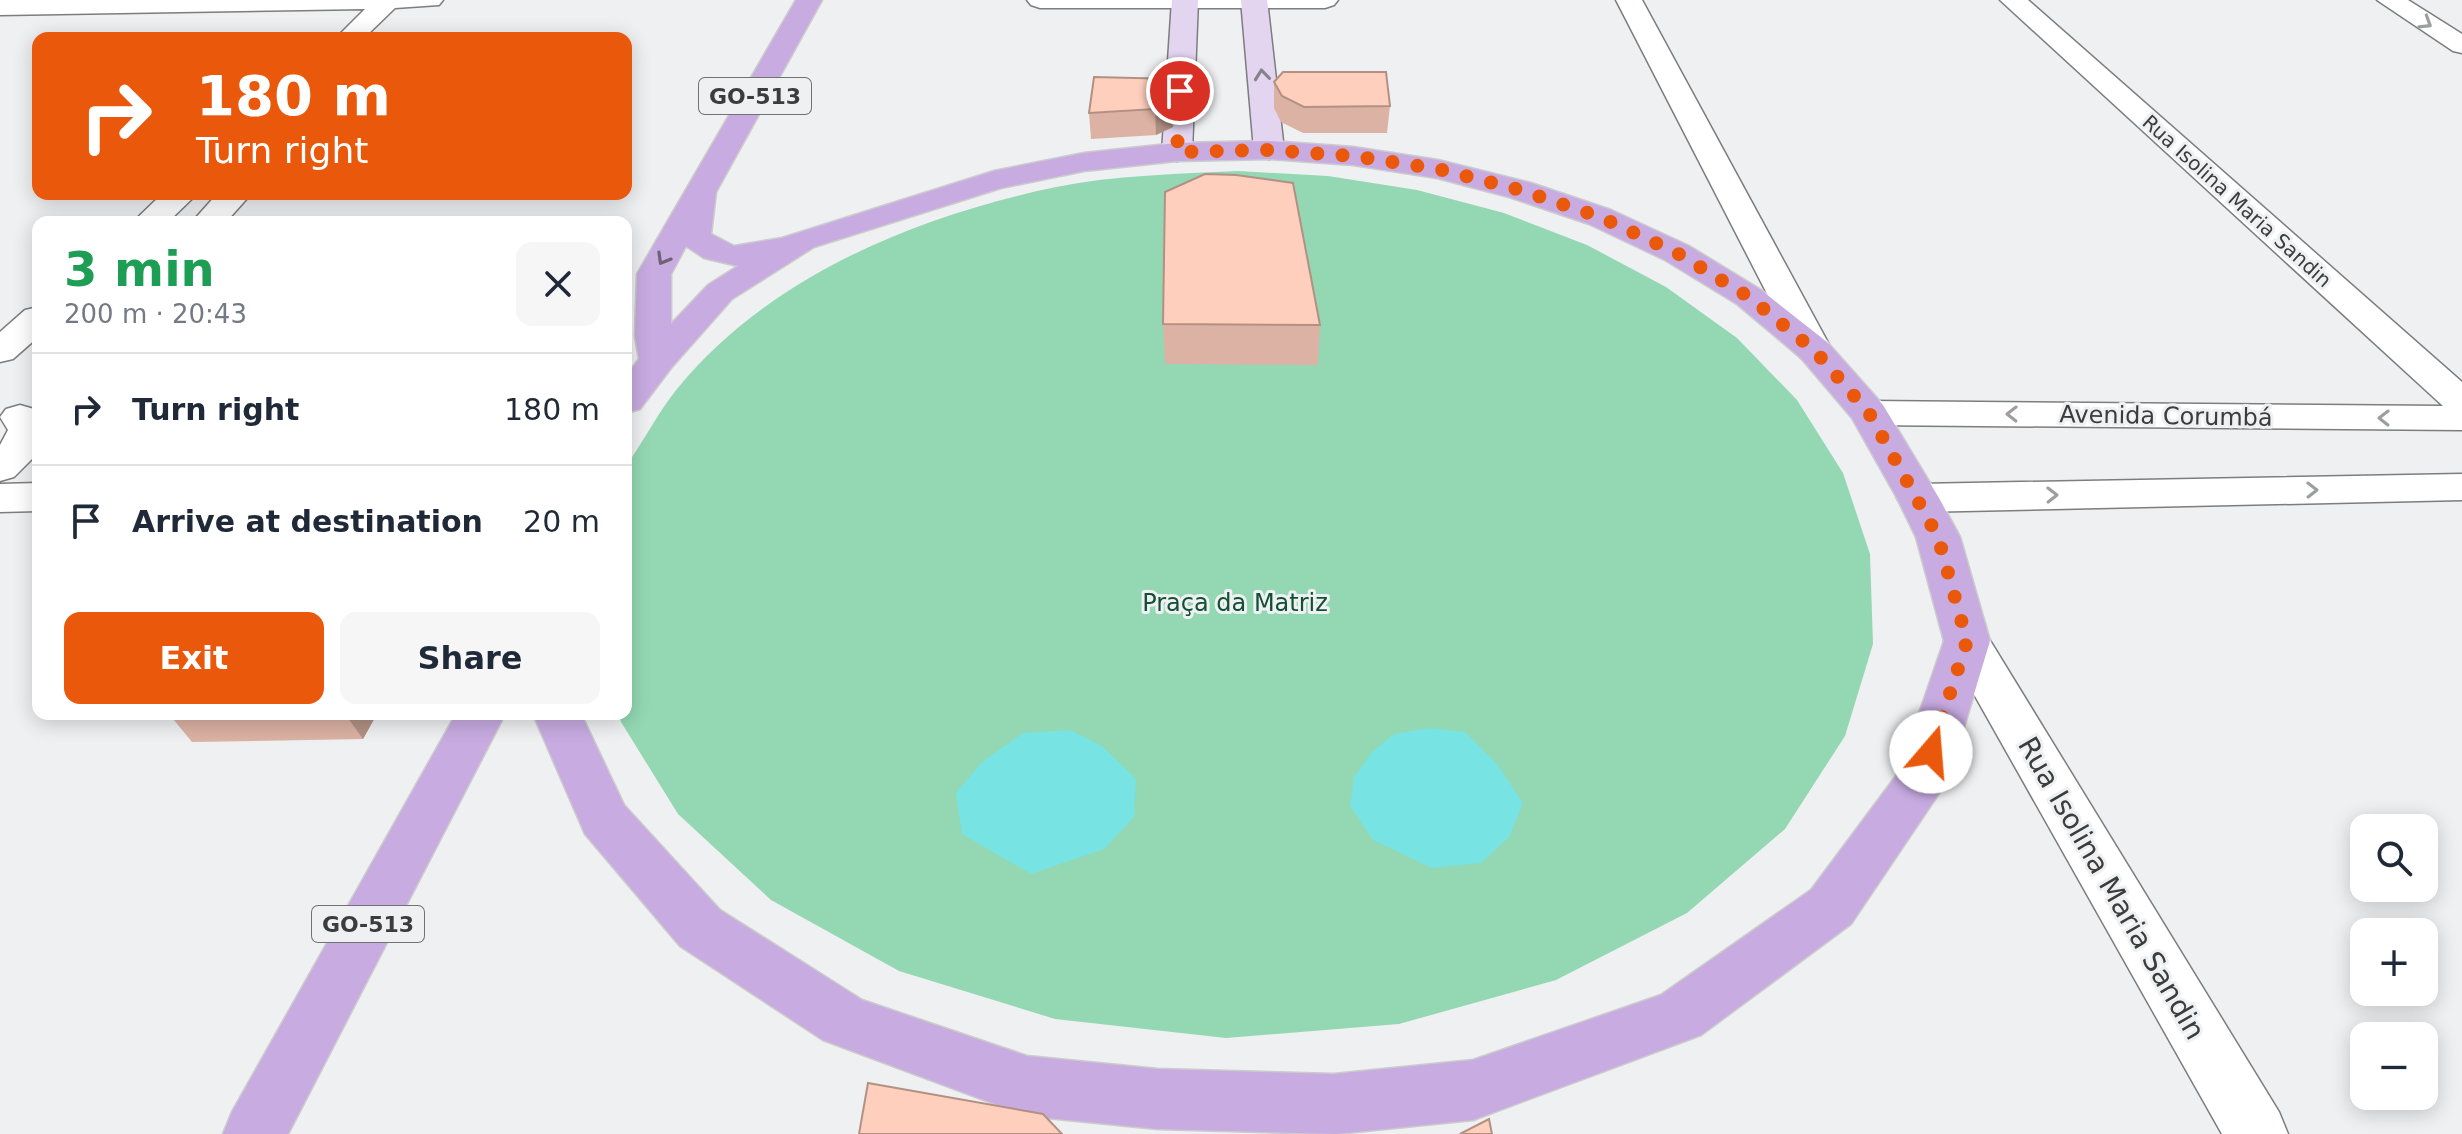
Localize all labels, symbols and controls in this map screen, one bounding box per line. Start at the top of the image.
one-way arrow [2417,13,2432,28]
pin [1146,57,1214,125]
text: 180 m [196,63,391,128]
icon: right [64,64,168,168]
one-way arrow [1253,68,1270,81]
icon: arrive [1158,69,1202,113]
road number: GO-513 [699,78,811,114]
street label: Rua Isolina Maria Sandin [2138,110,2336,292]
text: Turn right [196,130,368,171]
text: 3 min [64,241,215,297]
button: close [516,242,600,326]
one-way arrow [657,250,673,265]
text: 200 m · 20:43 [64,299,247,329]
icon: right [64,387,108,431]
text: Turn right [132,392,299,427]
text: 180 m [504,392,600,427]
street label: Avenida Corumbá [2059,400,2273,432]
one-way arrow [2005,405,2018,423]
one-way arrow [2377,409,2390,427]
one-way arrow [2306,481,2319,498]
one-way arrow [2046,486,2059,504]
icon: arrive [64,499,108,543]
text: Arrive at destination [132,504,483,539]
text: 20 m [523,504,600,539]
park label: Praça da Matriz [1142,589,1328,617]
button: Exit [64,612,324,704]
button: Share [340,612,600,704]
position arrow [1889,710,1973,794]
street label: Rua Isolina Maria Sandin [2011,731,2212,1045]
map controls [2350,814,2438,1110]
button: search [2350,814,2438,902]
road number: GO-513 [312,906,424,942]
button: + [2350,918,2438,1006]
button: − [2350,1022,2438,1110]

